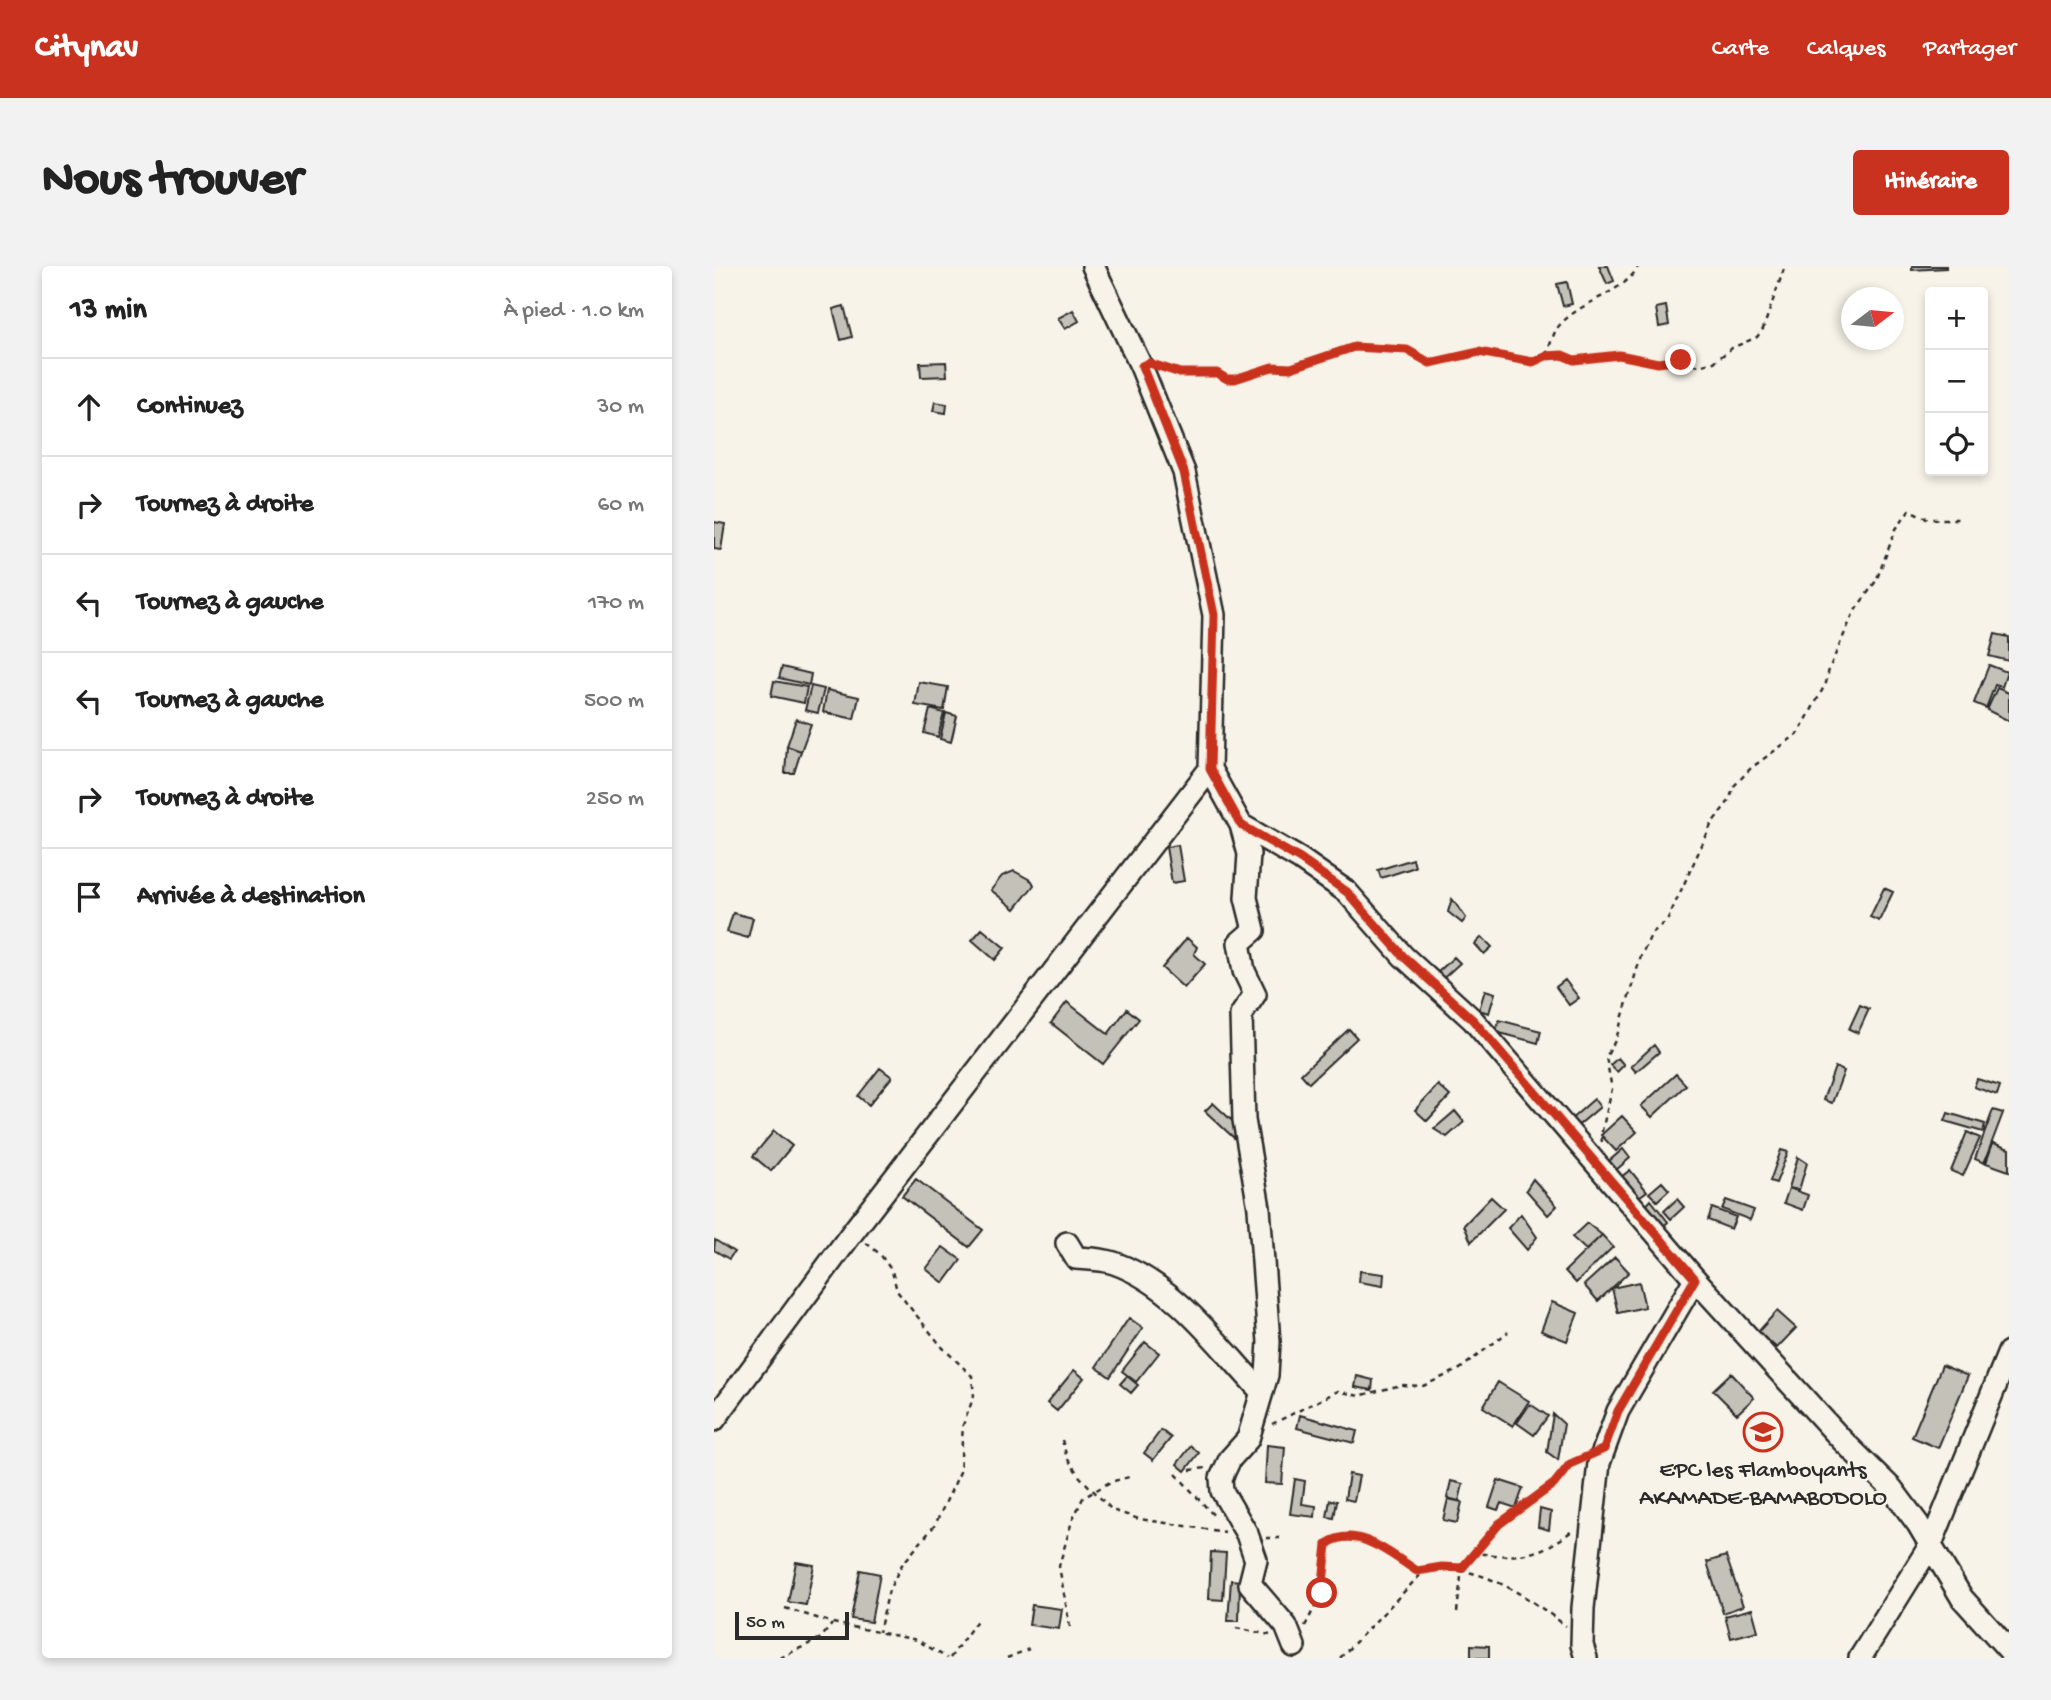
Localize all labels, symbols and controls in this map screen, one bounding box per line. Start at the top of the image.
text: Citynav [35,30,138,68]
text: Carte [1712,35,1769,64]
text: Calques [1807,35,1885,64]
text: Partager [1923,35,2016,64]
button: Itinéraire [1853,150,2009,215]
text: Nous trouver [42,153,302,211]
north arrow [1841,287,1904,350]
map controls [1925,287,1988,476]
button: + [1925,287,1988,350]
text: 13 min [70,294,147,329]
text: À pied · 1.0 km [504,298,644,325]
route end [1665,344,1696,375]
button: − [1925,350,1988,413]
icon: ahead [70,388,108,426]
text: Continuez [137,392,243,423]
text: 30 m [597,394,644,421]
button: locate [1925,413,1988,476]
icon: right [70,486,108,524]
text: Tournez à droite [137,490,314,521]
text: 60 m [598,492,644,519]
icon: left [70,584,108,622]
text: Tournez à gauche [137,588,324,619]
text: 170 m [588,590,644,617]
icon: left [70,682,108,720]
text: Tournez à gauche [137,686,324,717]
text: 500 m [584,688,644,715]
icon: right [70,780,108,818]
text: Tournez à droite [137,784,314,815]
text: 250 m [586,786,644,813]
icon: arrive [70,878,108,916]
text: Arrivée à destination [137,882,365,913]
school or university icon: EPC les Flamboyants AKAMADE-BAMABODOLO [1742,1411,1784,1453]
place label: EPC les Flamboyants AKAMADE-BAMABODOLO [1639,1457,1887,1514]
route start [1306,1577,1337,1608]
scale bar [735,1609,849,1641]
text: 50 m [746,1612,785,1635]

